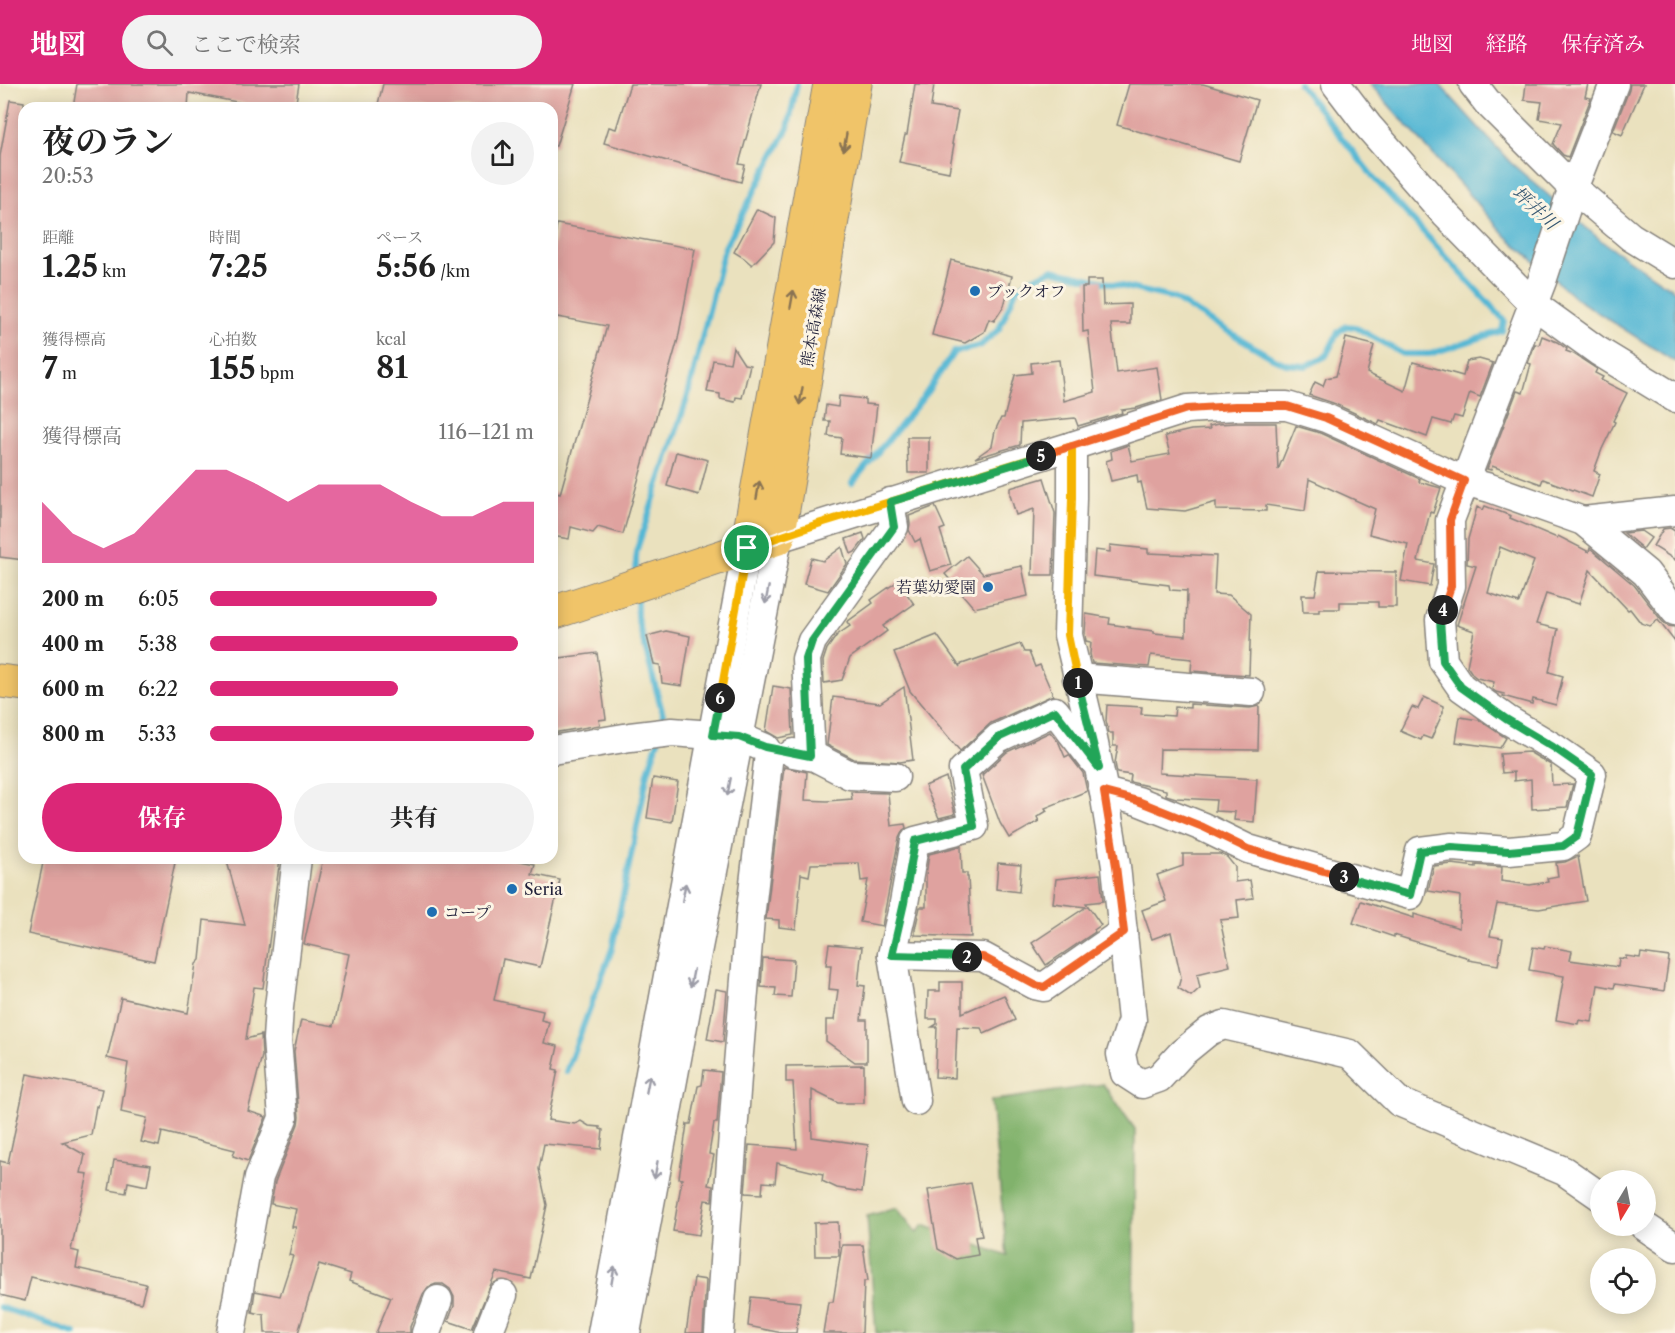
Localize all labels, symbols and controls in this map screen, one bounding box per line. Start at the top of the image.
search box [122,15,542,69]
icon: search [143,26,176,59]
text: 地図 [30,27,86,61]
text: ここで検索 [191,31,301,58]
text: 地図 [1411,31,1453,56]
text: 経路 [1486,31,1528,56]
text: 保存済み [1561,31,1645,56]
text: 夜のラン [42,121,174,162]
button: share [471,122,534,185]
one-way arrow [839,131,850,151]
text: 20:53 [42,164,94,188]
water label: 坪井川 [1508,182,1564,236]
text: 距離 [42,227,74,247]
text: 時間 [209,227,241,247]
text: ペース [376,227,423,247]
text: 1.25 [42,248,98,285]
text: 7:25 [209,248,268,285]
text: 5:56 [376,248,436,285]
text: km [98,261,127,281]
text: /km [436,261,470,281]
place label: ブックオフ [987,281,1065,301]
marker: ブックオフ [968,284,982,298]
street label: 熊本高森線 [796,286,830,368]
one-way arrow [787,289,798,309]
text: 獲得標高 [42,329,106,349]
text: 心拍数 [209,329,257,349]
text: kcal [376,329,406,349]
text: 81 [376,349,408,386]
text: 7 [42,350,58,387]
text: 155 [209,350,256,387]
text: m [58,363,77,383]
text: bpm [256,363,294,383]
one-way arrow [795,386,806,405]
text: 116–121 m [439,420,534,444]
text: 獲得標高 [42,424,122,448]
pin: 5 [1026,441,1056,471]
text: 5 [1037,446,1045,466]
one-way arrow [752,481,763,501]
pin [721,522,772,573]
icon: arrive [730,531,763,564]
place label: 若葉幼愛園 [896,577,976,597]
marker: 若葉幼愛園 [981,580,995,594]
one-way arrow [761,585,772,605]
text: 200 m [42,587,104,611]
text: 6:05 [138,587,179,611]
pin: 4 [1428,595,1458,625]
text: 4 [1438,600,1448,620]
text: 400 m [42,632,104,656]
text: 5:38 [138,632,177,656]
pin: 1 [1063,668,1093,698]
text: 1 [1074,673,1082,693]
text: 600 m [42,677,104,701]
text: 6:22 [138,677,178,701]
pin: 6 [705,683,735,713]
text: 6 [715,688,725,708]
text: 800 m [42,722,105,746]
text: 5:33 [138,722,177,746]
one-way arrow [723,776,734,796]
button: 保存 [42,783,282,852]
button: 共有 [294,783,534,852]
pin: 3 [1329,862,1359,892]
text: 3 [1339,867,1349,887]
place label: Seria [524,879,563,899]
marker: Seria [505,882,519,896]
one-way arrow [679,883,690,902]
place label: コープ [444,902,491,922]
marker: コープ [425,905,439,919]
pin: 2 [952,942,982,972]
text: 2 [962,947,972,967]
one-way arrow [686,968,697,987]
one-way arrow [643,1074,654,1094]
one-way arrow [650,1159,661,1179]
north arrow [1590,1170,1656,1236]
map controls [1590,1170,1656,1314]
button: locate [1590,1248,1656,1314]
one-way arrow [607,1266,618,1286]

